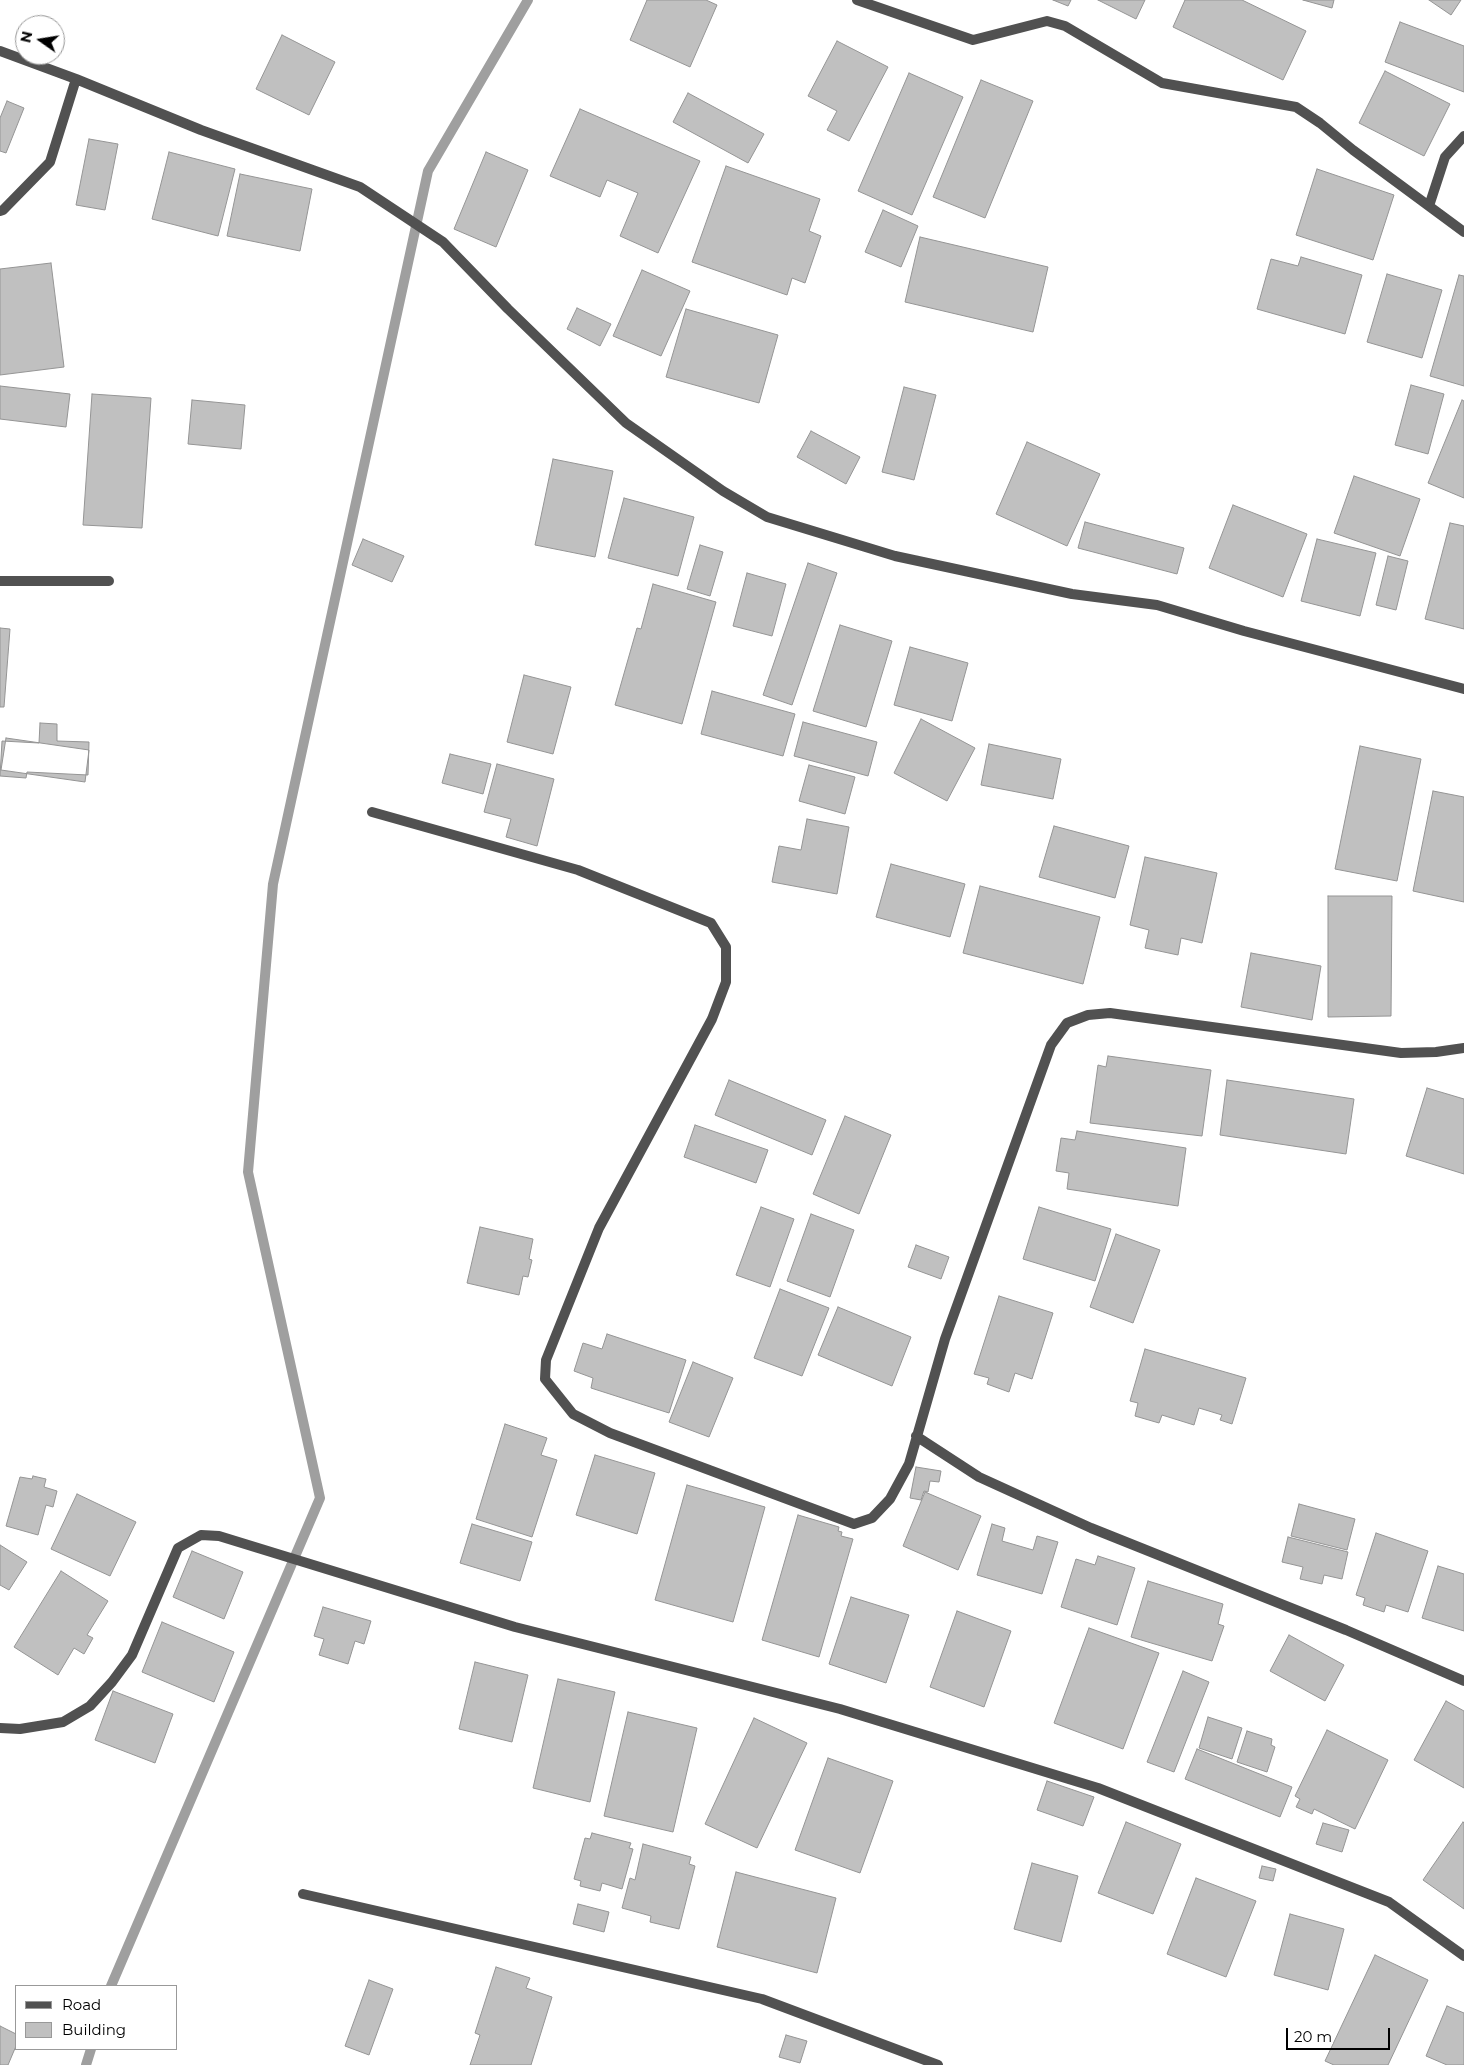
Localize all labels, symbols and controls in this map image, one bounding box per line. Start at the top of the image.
north arrow [15,15,65,65]
text: N [16,29,36,44]
legend [15,1985,178,2050]
text: Road [62,1995,101,2014]
scale bar [1289,2018,1393,2050]
text: Building [62,2020,126,2039]
text: 20 m [1294,2027,1332,2046]

